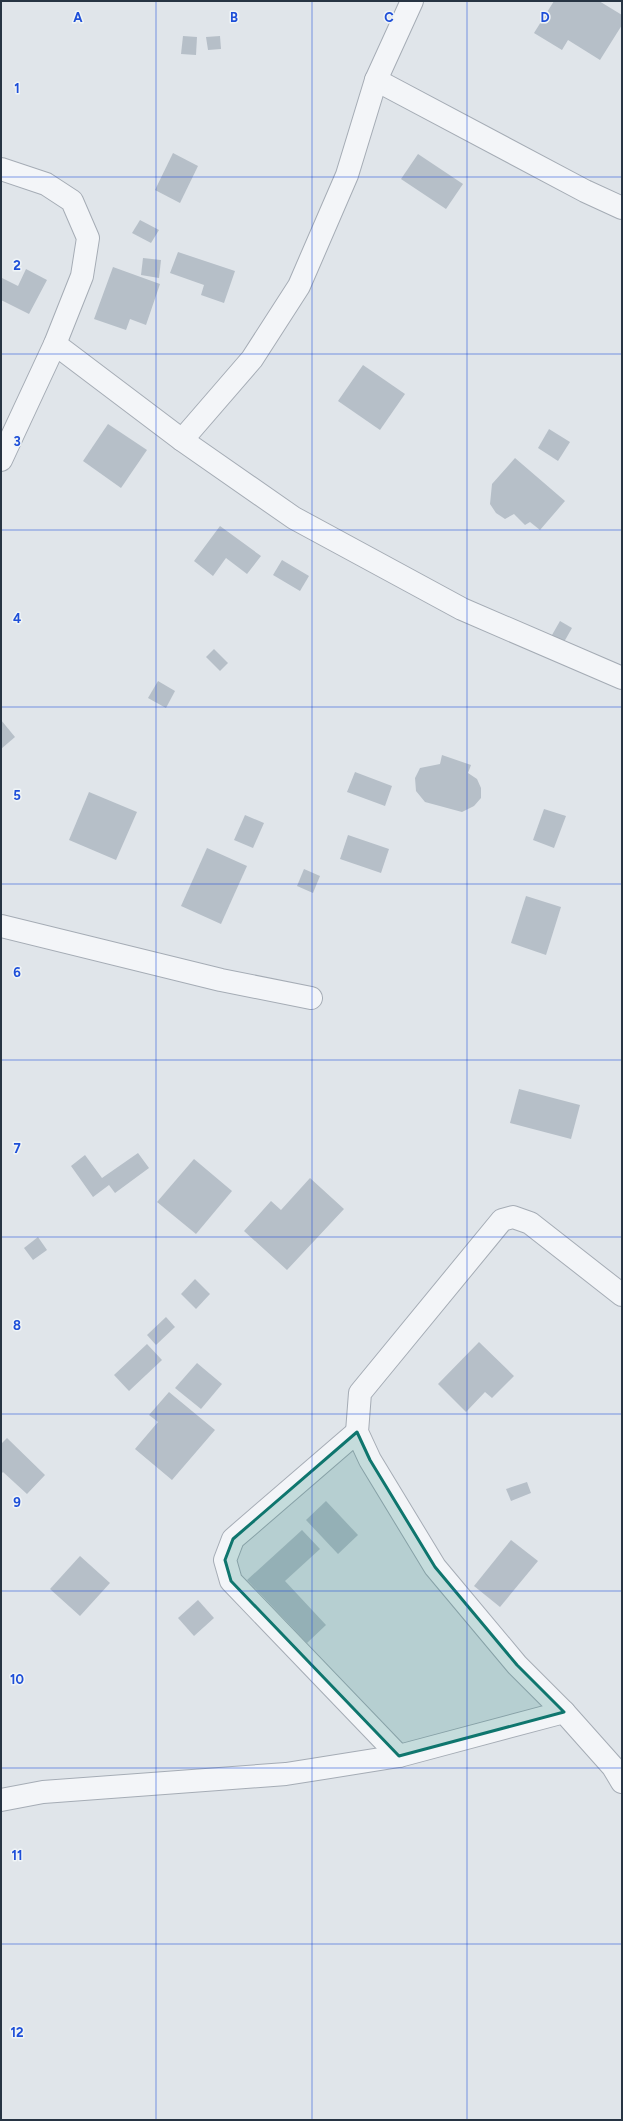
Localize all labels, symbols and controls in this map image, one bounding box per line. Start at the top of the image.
text: A [73,10,83,25]
text: B [230,10,238,25]
text: C [384,10,394,25]
text: D [540,10,550,25]
text: 1 [14,81,20,96]
text: 2 [13,258,21,273]
text: 3 [13,434,21,449]
text: 4 [13,611,21,626]
text: 5 [13,788,21,803]
text: 6 [13,965,21,980]
text: 7 [13,1141,21,1156]
text: 8 [13,1318,21,1333]
text: 9 [13,1495,21,1510]
text: 10 [10,1672,24,1687]
text: 11 [12,1848,22,1863]
text: 12 [10,2025,24,2040]

